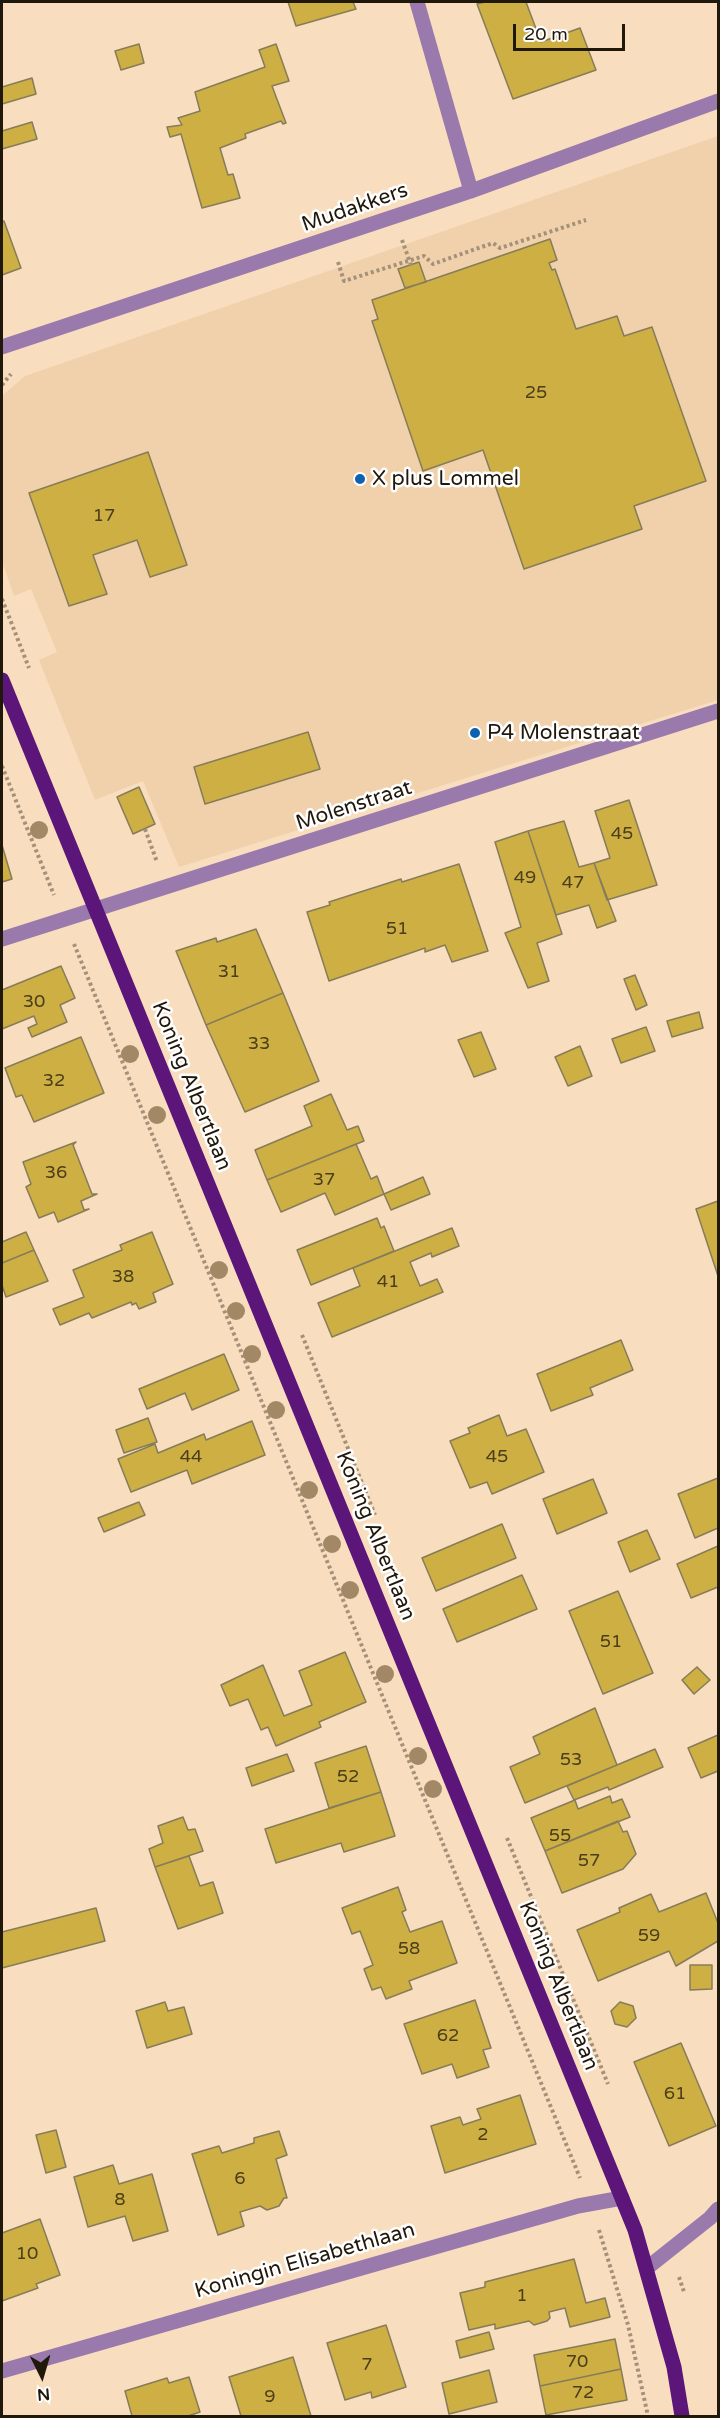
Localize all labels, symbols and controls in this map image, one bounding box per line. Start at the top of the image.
scale bar [516,12,628,50]
text: 20 m [524,23,568,45]
street label: Mudakkers [299,178,411,238]
house number: 25 [525,382,547,404]
place label: X plus Lommel [372,466,519,492]
marker: X plus Lommel [353,472,367,486]
house number: 17 [93,505,115,527]
place label: P4 Molenstraat [487,720,640,746]
marker: P4 Molenstraat [468,726,482,740]
street label: Molenstraat [293,775,415,837]
house number: 45 [611,823,633,845]
house number: 49 [514,867,536,889]
house number: 47 [562,872,584,894]
house number: 51 [386,918,408,940]
house number: 31 [218,961,240,983]
house number: 30 [23,991,45,1013]
street label: Koning Albertlaan [146,998,236,1174]
house number: 33 [248,1033,270,1055]
house number: 32 [43,1070,65,1092]
house number: 36 [45,1162,67,1184]
house number: 37 [313,1169,335,1191]
house number: 38 [112,1266,134,1288]
house number: 41 [377,1271,399,1293]
house number: 44 [180,1446,202,1468]
house number: 45 [486,1446,508,1468]
street label: Koning Albertlaan [330,1448,420,1624]
house number: 51 [600,1631,622,1653]
house number: 53 [560,1749,582,1771]
house number: 52 [337,1766,359,1788]
house number: 55 [549,1825,571,1847]
house number: 57 [578,1850,600,1872]
street label: Koning Albertlaan [513,1898,603,2074]
house number: 59 [638,1925,660,1947]
house number: 58 [398,1938,420,1960]
house number: 62 [437,2025,459,2047]
house number: 61 [664,2083,686,2105]
house number: 2 [477,2124,489,2146]
house number: 6 [234,2168,246,2190]
house number: 8 [114,2189,126,2211]
street label: Koningin Elisabethlaan [192,2218,418,2304]
house number: 10 [16,2243,38,2265]
house number: 1 [516,2285,528,2307]
north arrow [12,2346,72,2406]
house number: 70 [566,2351,588,2373]
house number: 7 [361,2354,373,2376]
house number: 72 [572,2382,594,2404]
text: N [36,2383,51,2404]
house number: 9 [264,2386,276,2408]

